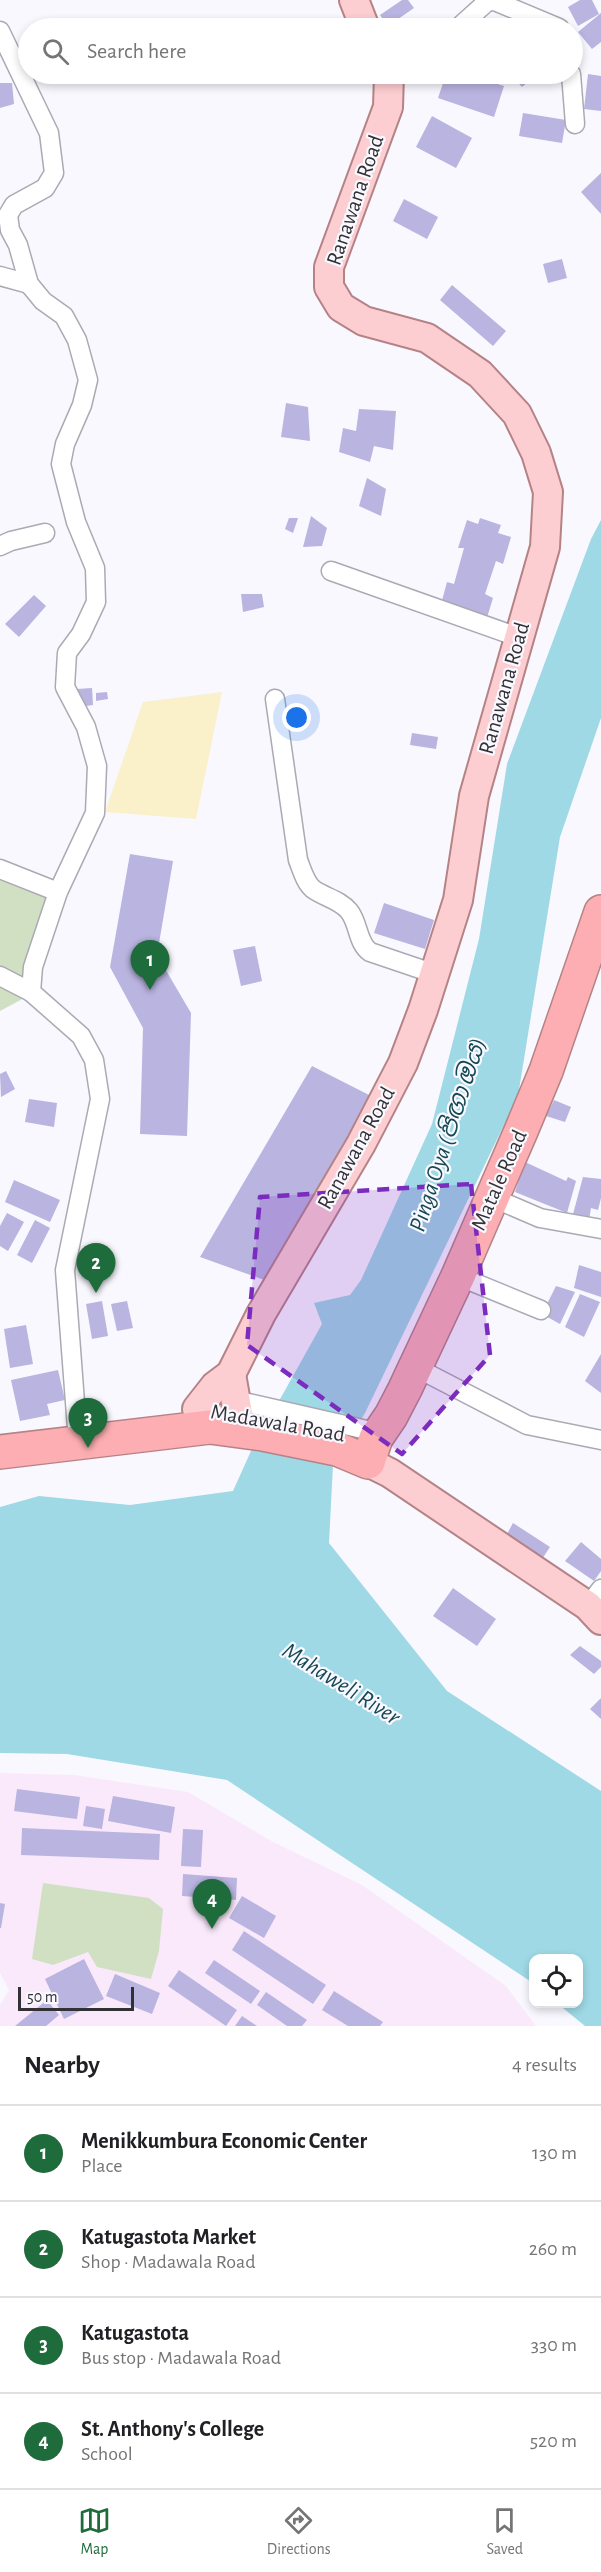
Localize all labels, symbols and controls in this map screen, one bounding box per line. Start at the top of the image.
search box [18,18,583,84]
icon: search [39,35,72,68]
text: Search here [87,40,186,62]
street label: Ranawana Road [322,132,388,268]
street label: Ranawana Road [475,619,533,757]
your location [282,703,311,732]
pin: 1 [130,940,170,990]
water label: Pinga Oya (පිඟා ඔය) [403,1034,491,1235]
street label: Ranawana Road [313,1083,399,1213]
street label: Matale Road [467,1126,531,1234]
pin: 2 [76,1244,116,1293]
pin: 3 [68,1398,107,1448]
street label: Madawala Road [209,1400,347,1446]
water label: Mahaweli River [278,1638,405,1730]
pin: 4 [192,1880,232,1929]
map controls [529,1954,583,2008]
button: locate [529,1954,583,2008]
scale bar [18,1984,134,2012]
text: 50 m [27,1989,58,2005]
text: Nearby [24,2052,100,2078]
text: 4 results [512,2055,577,2075]
text: Menikkumbura Economic Center [81,2130,367,2152]
text: 1 [40,2143,47,2163]
text: 130 m [532,2143,577,2163]
text: Place [81,2156,122,2176]
text: Katugastota Market [81,2226,256,2248]
text: 2 [39,2239,48,2259]
text: 260 m [529,2239,577,2259]
text: Shop · Madawala Road [81,2252,256,2272]
text: Katugastota [81,2322,189,2344]
text: 3 [39,2335,48,2355]
text: 330 m [531,2335,577,2355]
text: Bus stop · Madawala Road [81,2348,281,2368]
text: St. Anthony's College [81,2418,264,2440]
text: 4 [38,2431,49,2451]
text: 520 m [530,2431,577,2451]
text: School [81,2444,133,2464]
tab: Map [78,2504,111,2559]
tab: Directions [267,2504,331,2559]
tab: Saved [486,2504,523,2559]

